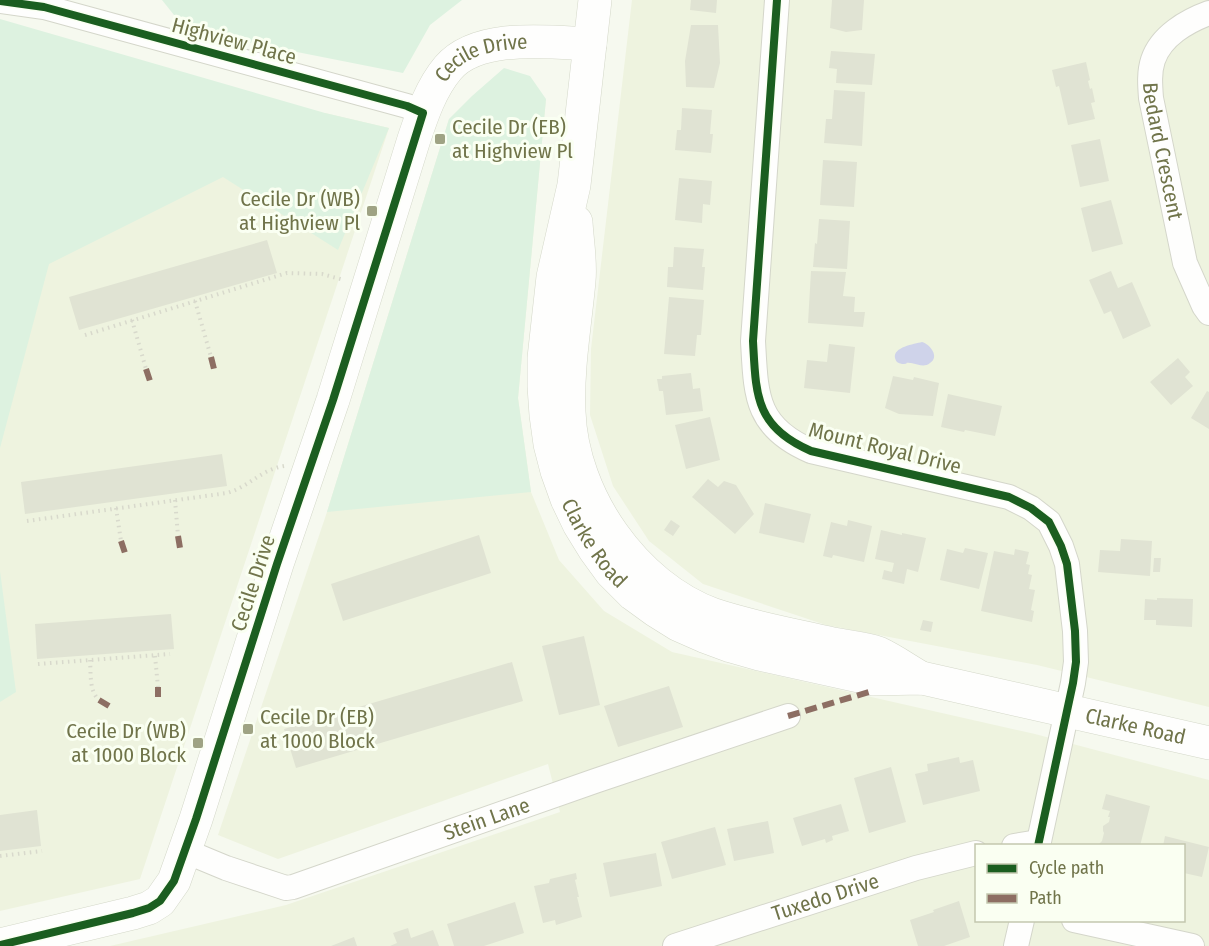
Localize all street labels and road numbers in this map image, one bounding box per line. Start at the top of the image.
street label: Highview Place [169,12,299,70]
street label: Cecile Drive [429,29,528,87]
street label: Bedard Crescent [1137,82,1189,222]
street label: Mount Royal Drive [806,417,964,479]
street label: Clarke Road [556,494,633,594]
street label: Cecile Drive [225,531,281,635]
street label: Clarke Road [1083,702,1188,750]
street label: Stein Lane [440,792,533,846]
street label: Tuxedo Drive [769,868,882,927]

